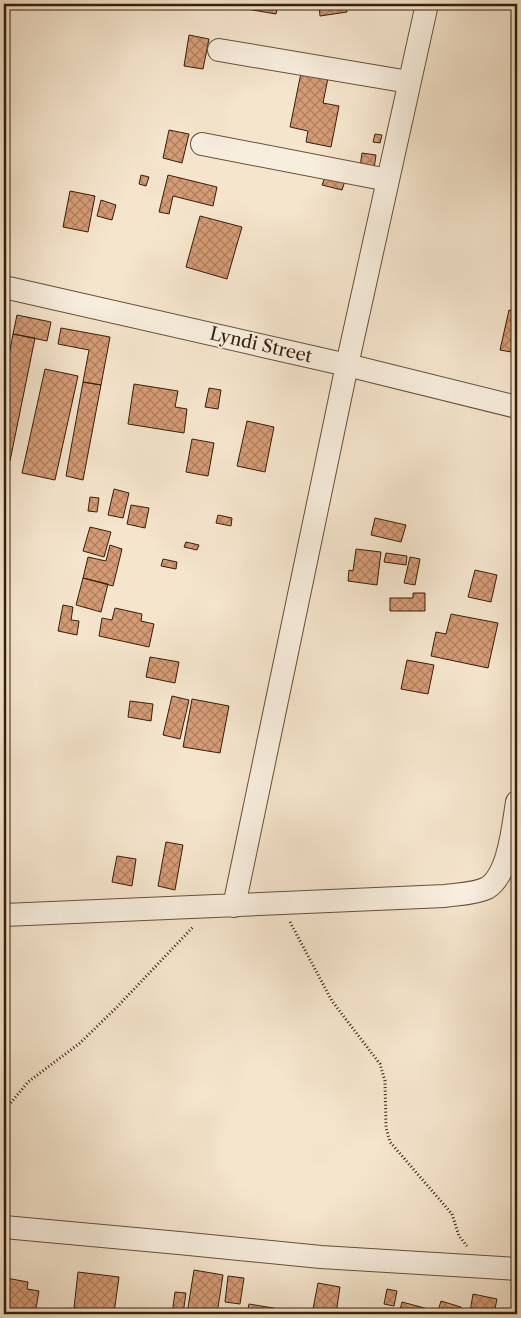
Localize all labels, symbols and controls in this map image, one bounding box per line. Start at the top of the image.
street label: Lyndi Street [208,323,315,368]

